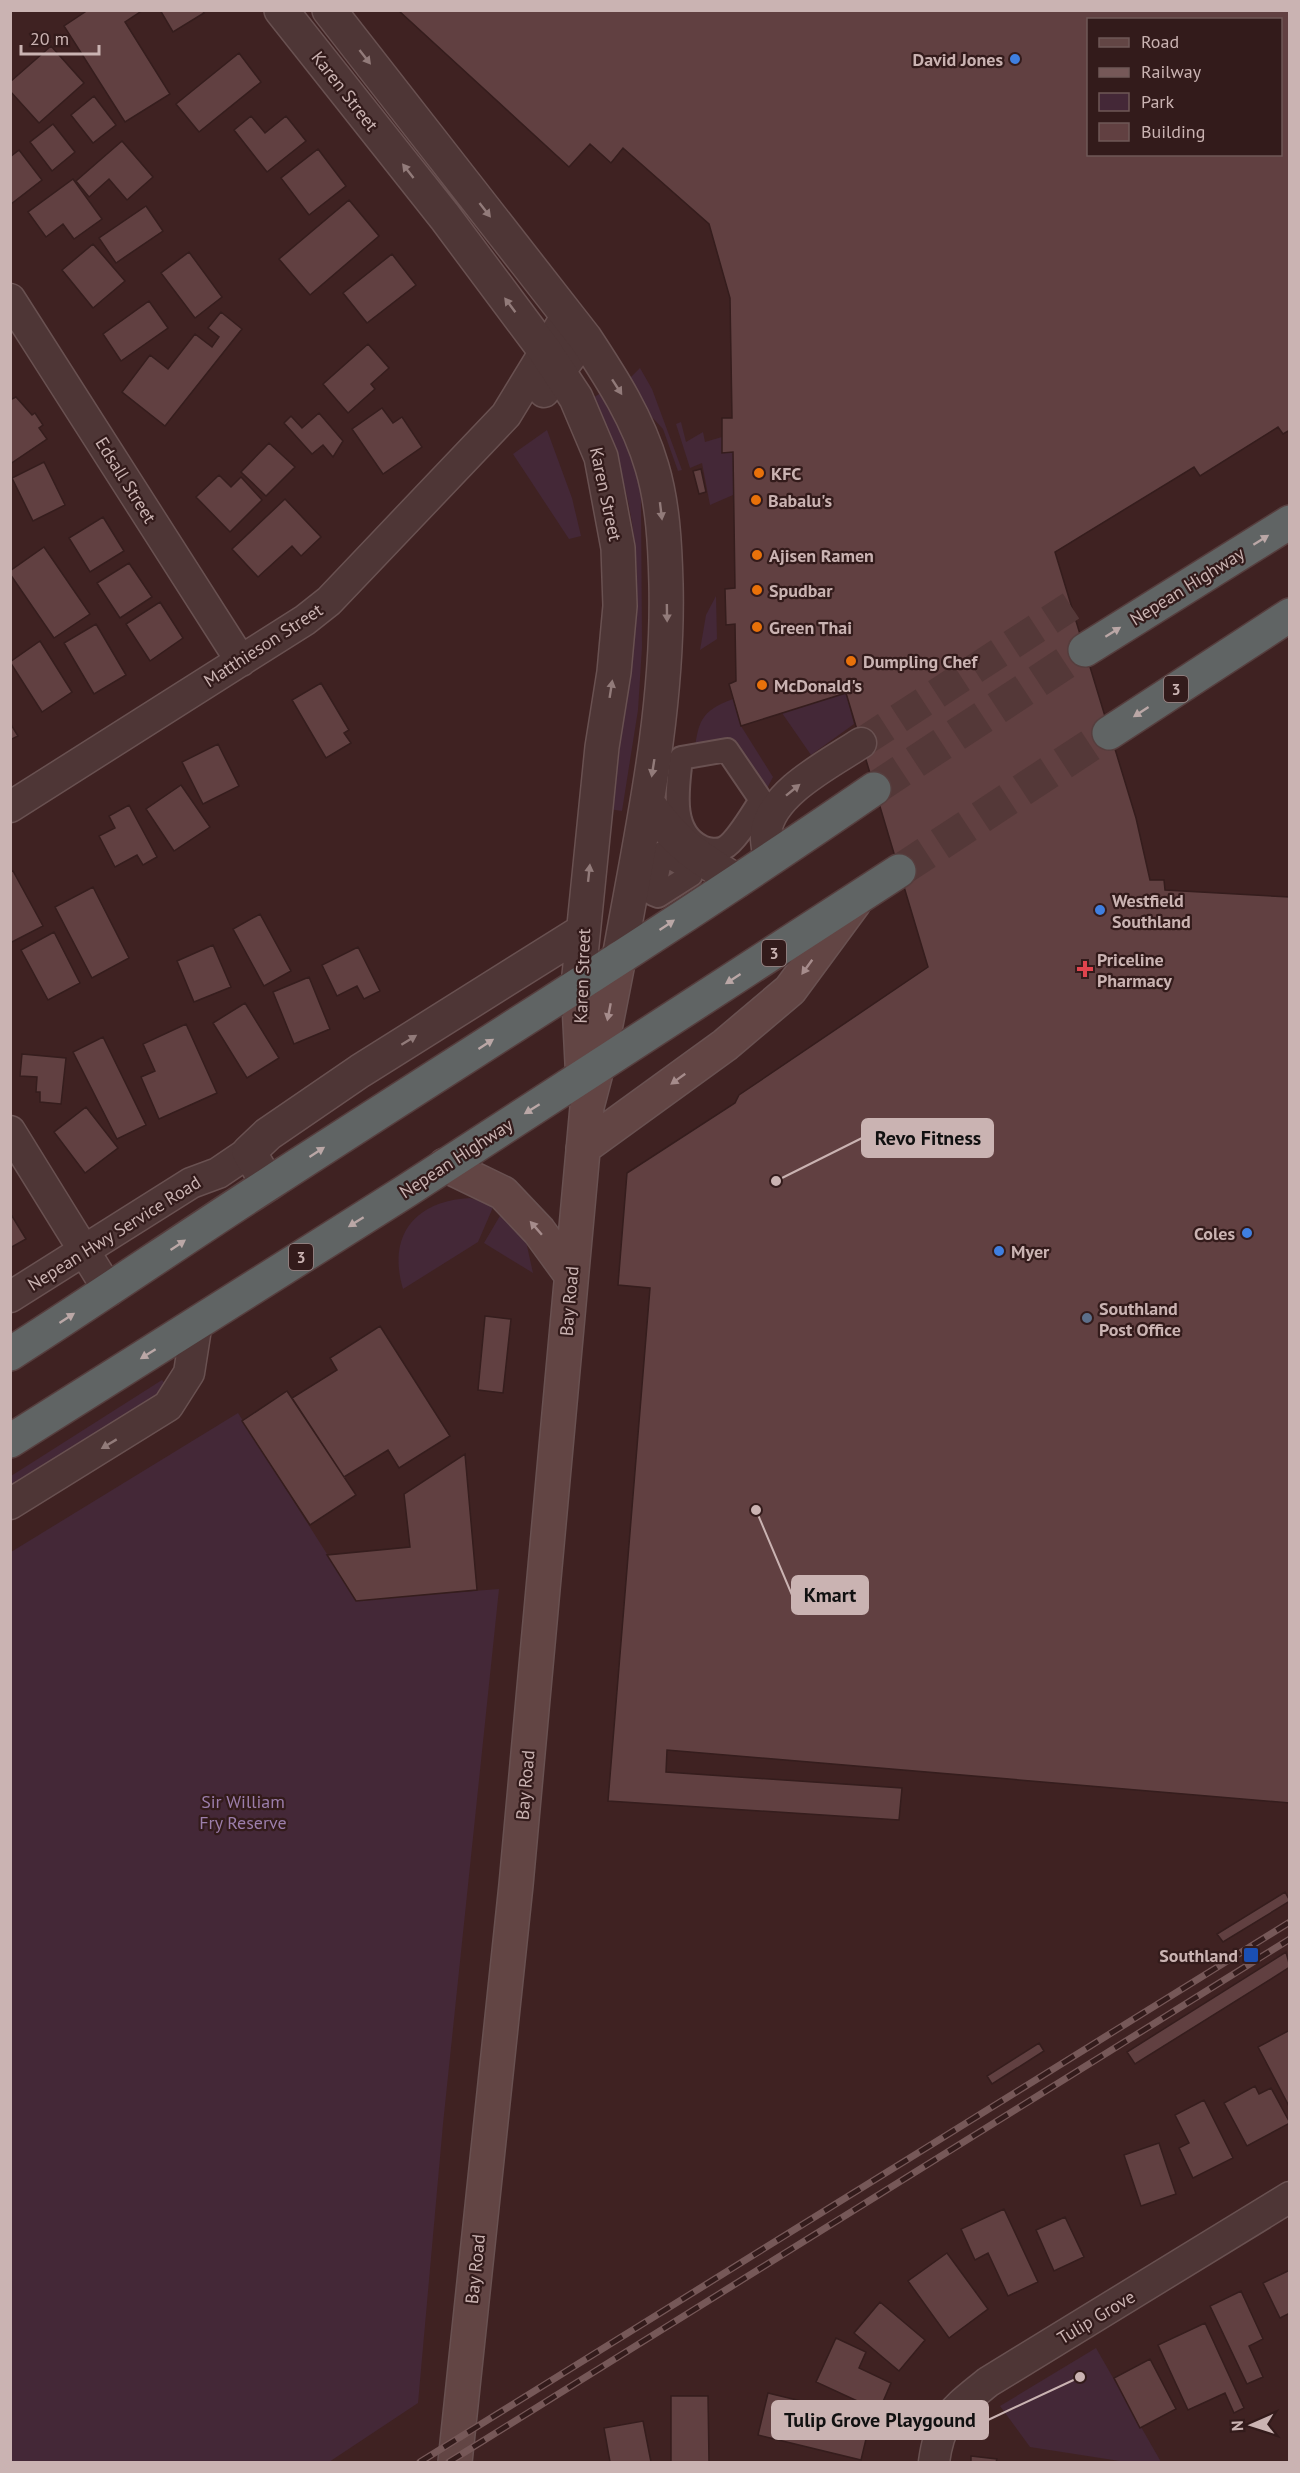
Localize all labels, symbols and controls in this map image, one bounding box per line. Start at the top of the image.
scale bar [21,18,99,56]
legend [1087,18,1282,156]
text: 20 m [30,27,69,50]
text: Road [1141,30,1179,53]
street label: Karen Street [307,46,383,136]
place label: David Jones [913,48,1003,71]
one-way arrow [359,49,371,64]
marker: David Jones [1008,52,1022,66]
text: Railway [1141,60,1202,83]
text: Park [1141,90,1174,113]
text: Building [1141,120,1205,143]
one-way arrow [402,163,415,179]
one-way arrow [479,202,492,218]
one-way arrow [504,297,516,313]
one-way arrow [611,379,622,395]
street label: Edsall Street [91,433,161,527]
street label: Karen Street [585,445,627,543]
place label: KFC [771,462,801,485]
marker: KFC [752,466,766,480]
place label: Babalu's [768,489,832,512]
marker: Babalu's [749,493,763,507]
one-way arrow [656,502,665,521]
one-way arrow [1253,534,1269,545]
street label: Nepean Highway [1125,541,1249,630]
place label: Ajisen Ramen [769,544,874,567]
marker: Ajisen Ramen [750,548,764,562]
place label: Spudbar [769,579,833,602]
marker: Spudbar [750,583,764,597]
street label: Matthieson Street [199,598,327,692]
one-way arrow [662,604,672,623]
place label: Green Thai [769,616,852,639]
marker: Green Thai [750,620,764,634]
one-way arrow [1105,626,1122,637]
place label: Dumpling Chef [863,650,978,673]
marker: Dumpling Chef [844,654,858,668]
place label: McDonald's [774,674,862,697]
road number: 3 [1164,676,1188,702]
marker: McDonald's [755,678,769,692]
one-way arrow [607,679,616,698]
one-way arrow [1133,706,1149,717]
one-way arrow [648,759,657,778]
one-way arrow [785,784,801,797]
one-way arrow [584,863,594,882]
place label: Westfield Southland [1112,889,1191,933]
marker: Westfield Southland [1093,903,1107,917]
one-way arrow [659,919,675,931]
street label: Karen Street [569,928,595,1024]
road number: 3 [762,940,786,966]
place label: Priceline Pharmacy [1097,948,1172,992]
one-way arrow [801,958,813,974]
marker: Priceline Pharmacy [1078,962,1092,976]
one-way arrow [726,973,742,985]
one-way arrow [604,1002,613,1021]
one-way arrow [401,1034,418,1045]
one-way arrow [478,1039,494,1050]
one-way arrow [670,1073,686,1085]
one-way arrow [524,1103,541,1114]
street label: Nepean Highway [395,1112,518,1203]
callout: Revo Fitness [862,1119,993,1157]
text: Revo Fitness [875,1125,981,1151]
one-way arrow [309,1147,325,1158]
street label: Nepean Hwy Service Road [23,1170,205,1296]
one-way arrow [348,1217,364,1228]
one-way arrow [530,1221,543,1236]
place label: Coles [1194,1222,1235,1245]
marker: Coles [1240,1226,1254,1240]
one-way arrow [170,1239,186,1251]
place label: Myer [1011,1240,1050,1263]
road number: 3 [289,1244,313,1270]
marker: Myer [992,1244,1006,1258]
street label: Bay Road [554,1265,584,1337]
place label: Southland Post Office [1099,1297,1181,1341]
marker: Southland Post Office [1080,1311,1094,1325]
one-way arrow [59,1313,75,1324]
one-way arrow [140,1348,156,1359]
one-way arrow [101,1438,117,1449]
callout: Kmart [792,1576,868,1614]
text: Kmart [804,1582,856,1608]
street label: Bay Road [510,1749,540,1821]
park label: Sir William Fry Reserve [199,1790,287,1834]
place label: Southland [1159,1944,1238,1967]
marker: Southland [1242,1946,1260,1964]
street label: Bay Road [460,2233,490,2305]
street label: Tulip Grove [1053,2285,1139,2349]
north arrow [1222,2395,1282,2455]
callout: Tulip Grove Playgound [772,2401,988,2439]
text: Tulip Grove Playgound [784,2407,976,2433]
text: N [1227,2420,1247,2432]

